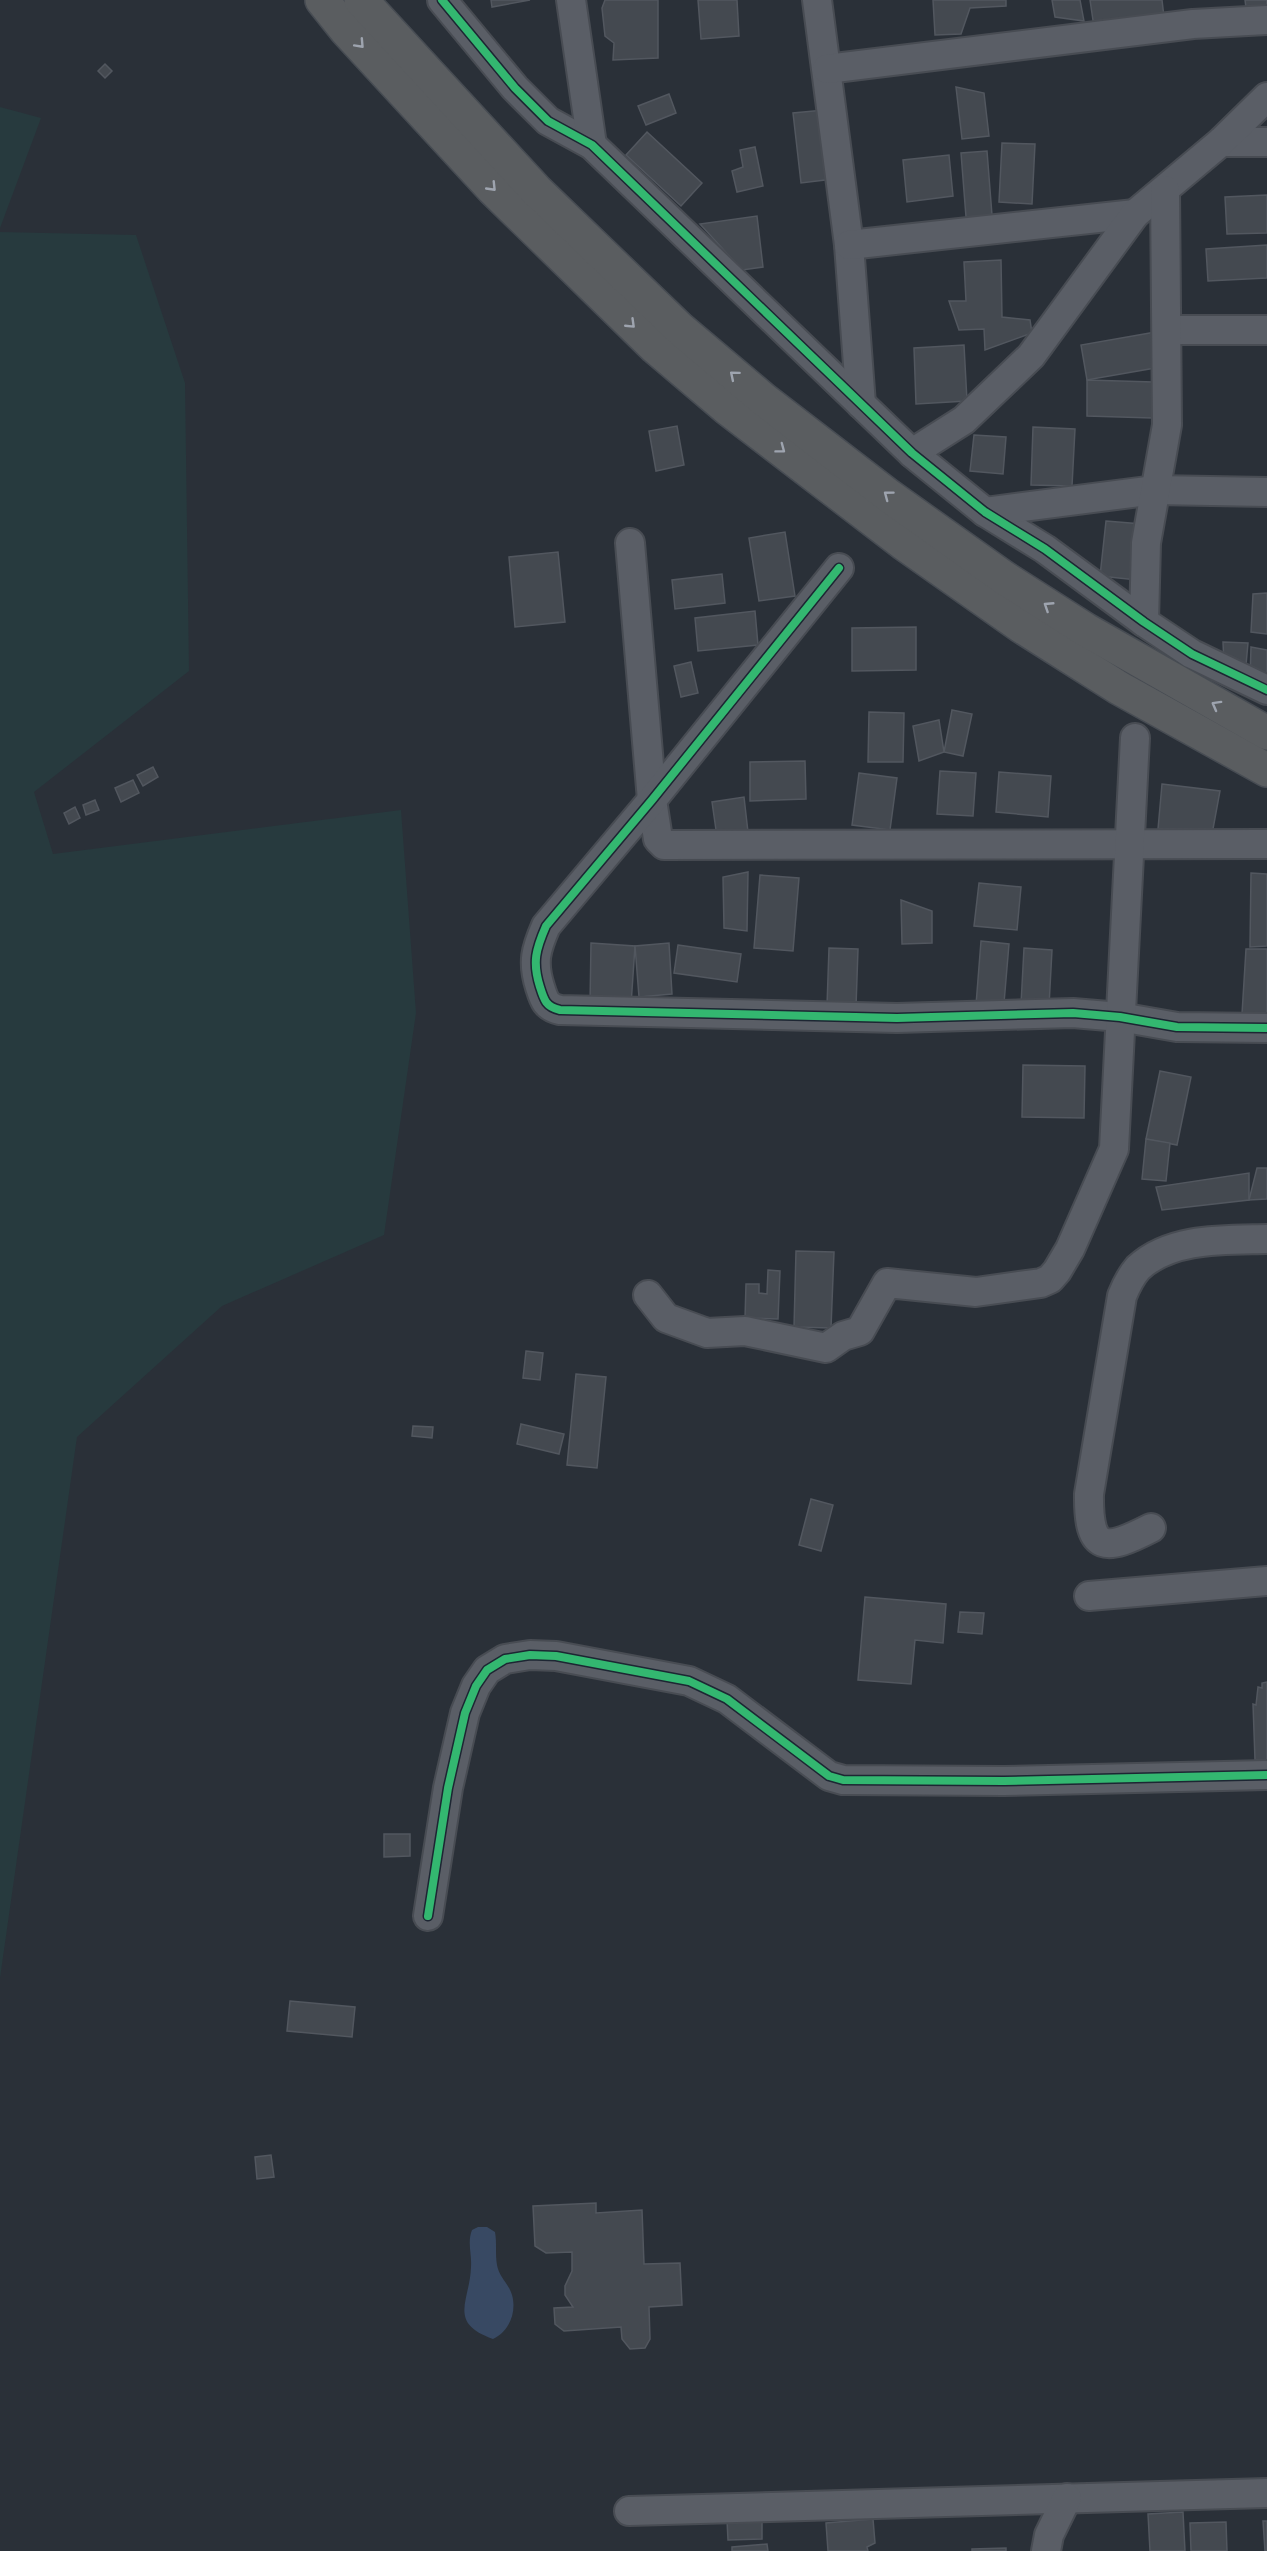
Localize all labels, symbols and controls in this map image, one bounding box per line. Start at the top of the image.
one-way arrow [353,38,364,48]
one-way arrow [485,180,496,191]
one-way arrow [624,317,635,328]
one-way arrow [730,371,741,382]
one-way arrow [774,441,785,452]
one-way arrow [883,491,894,502]
one-way arrow [1044,601,1054,613]
one-way arrow [1212,701,1222,712]

